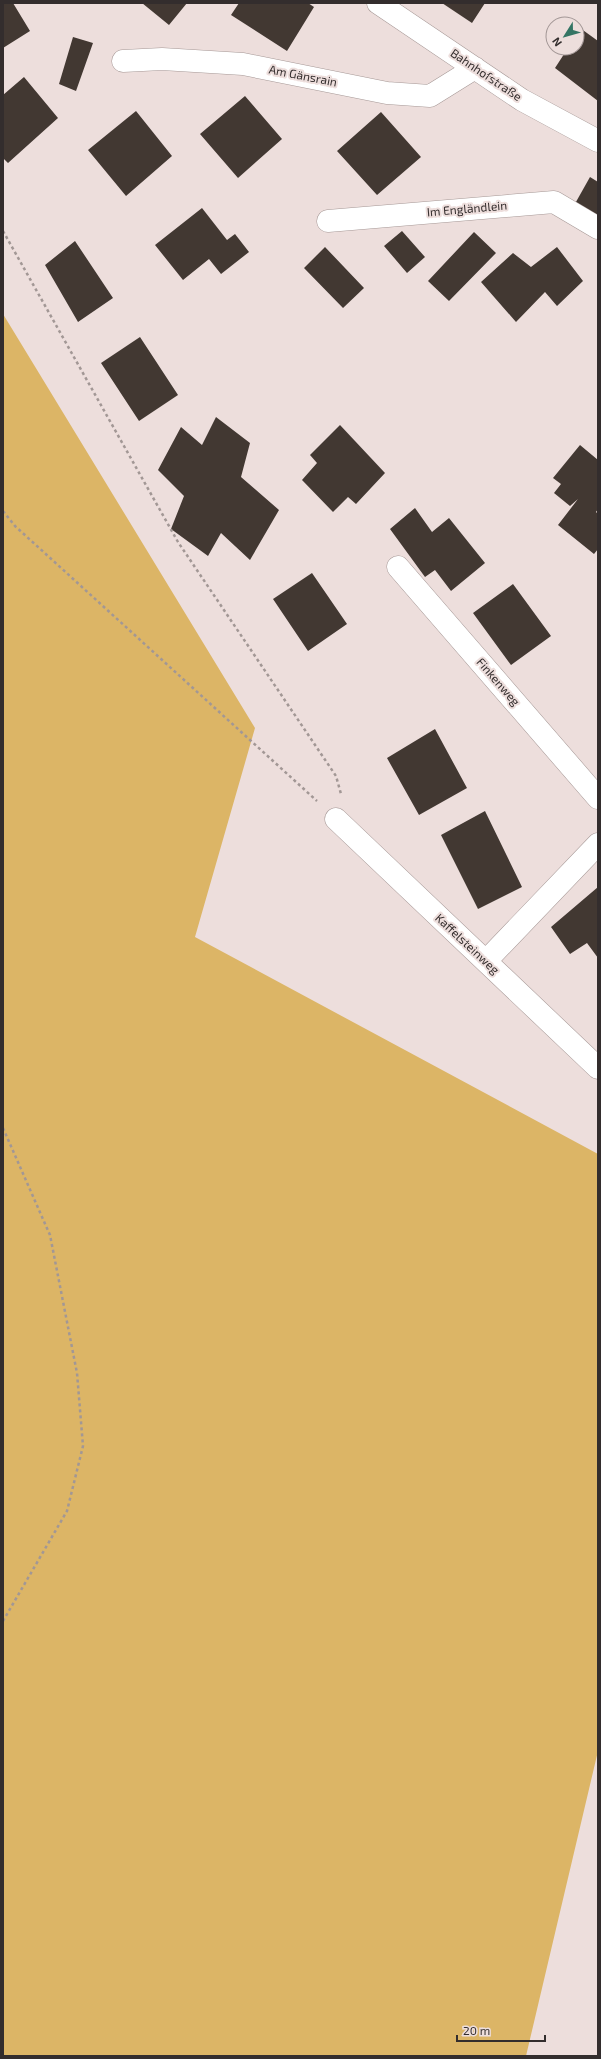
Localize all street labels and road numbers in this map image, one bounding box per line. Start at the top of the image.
street label: Bahnhofstraße [448,45,525,103]
street label: Am Gänsrain [268,62,339,88]
street label: Im Engländlein [426,198,508,218]
street label: Finkenweg [474,655,524,708]
street label: Kaffelsteinweg [433,910,503,977]

